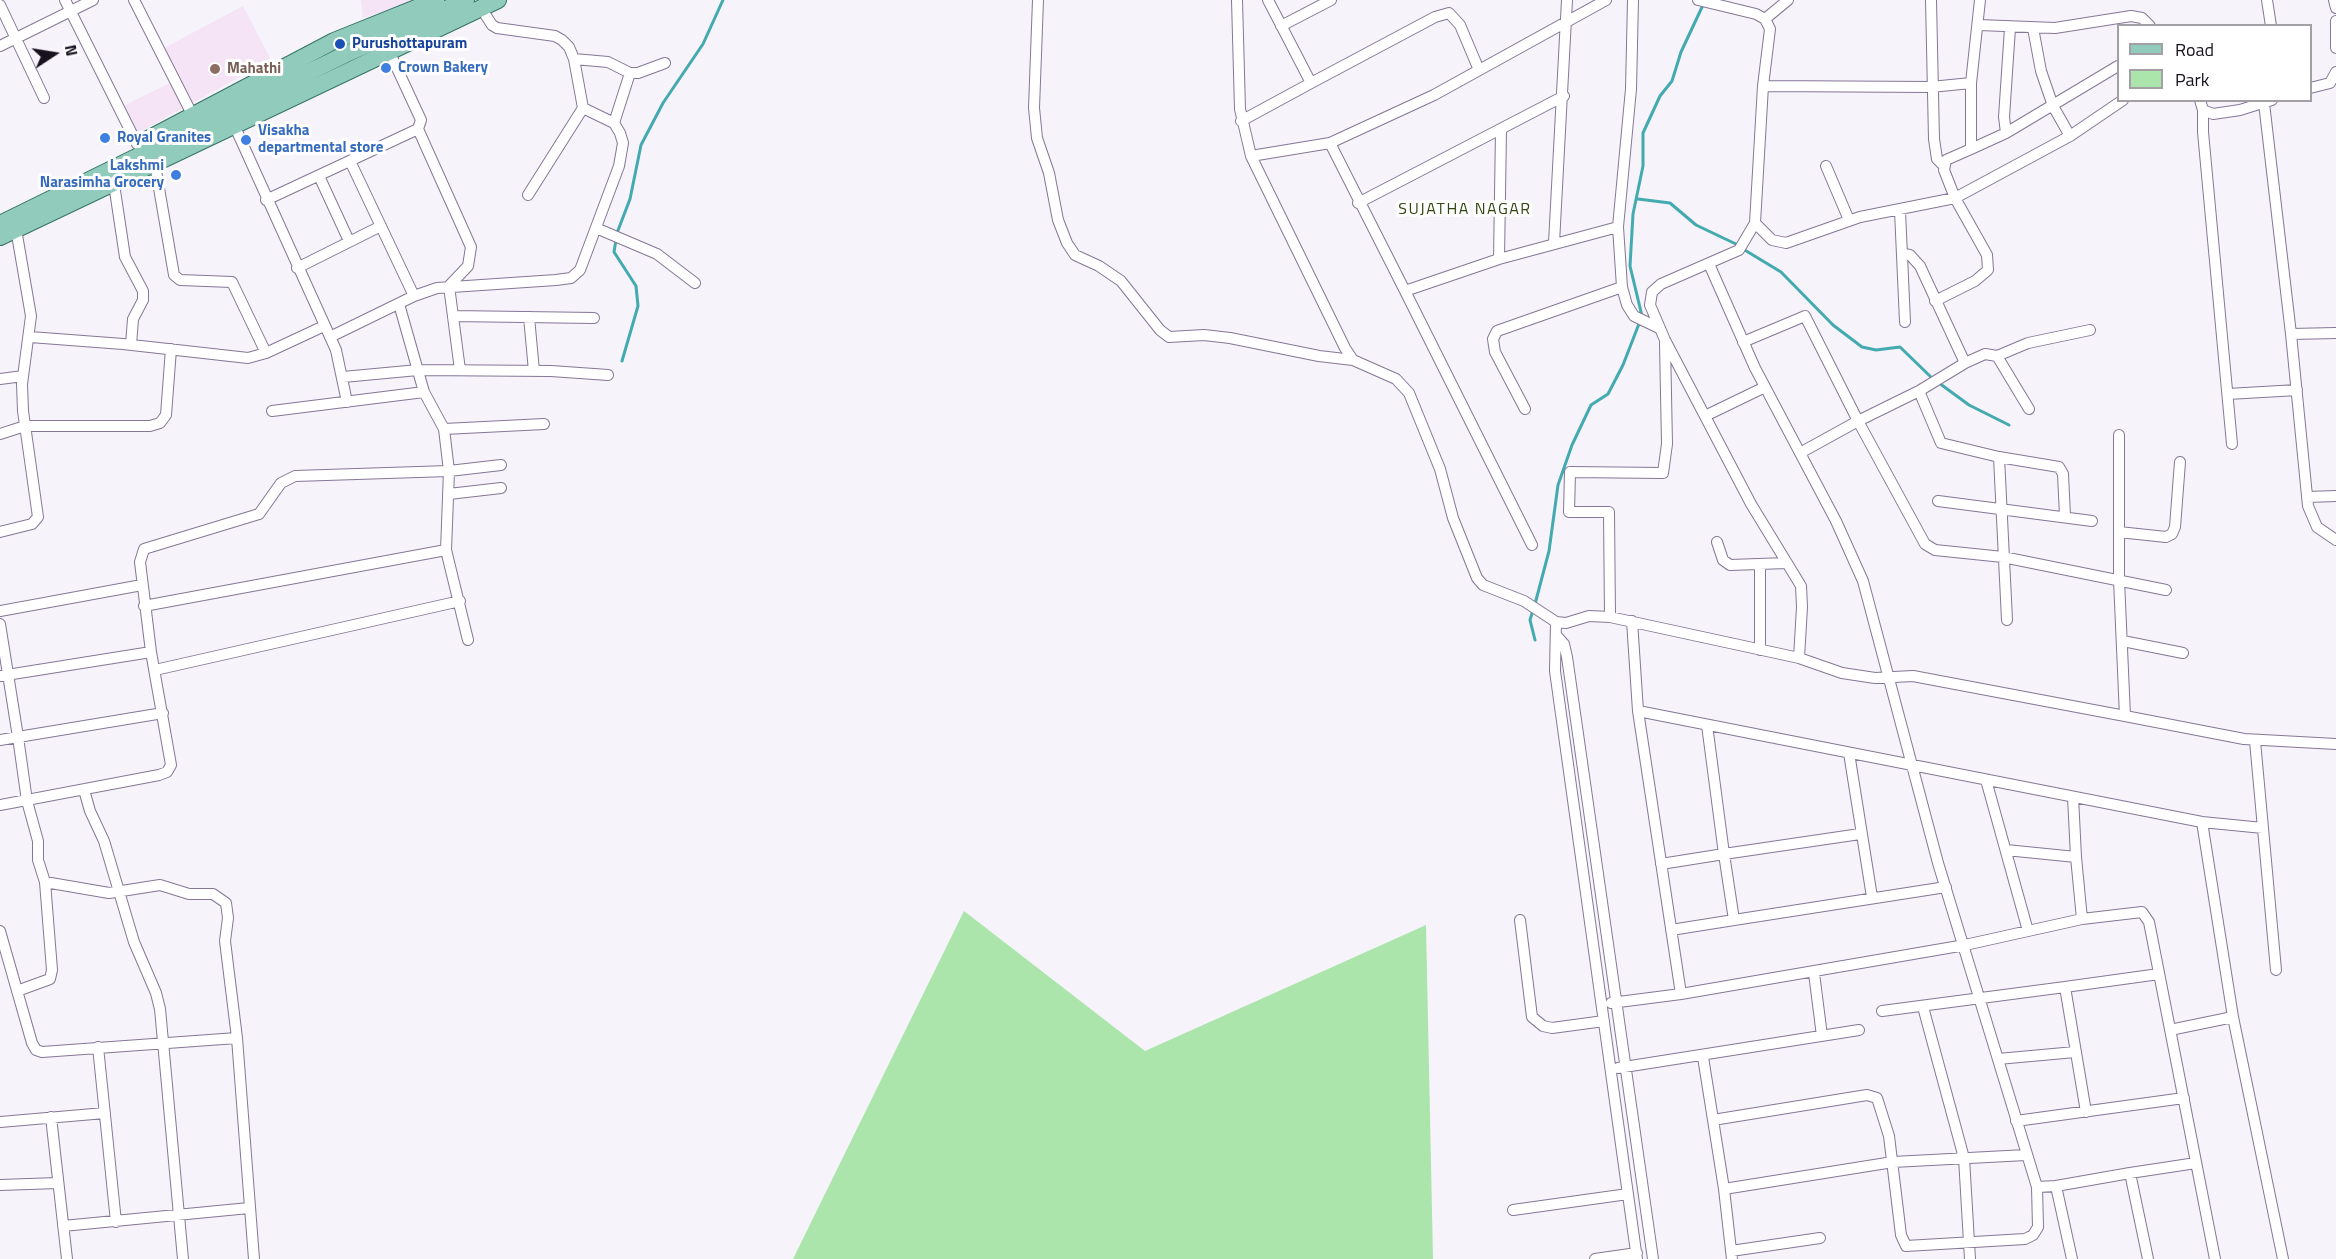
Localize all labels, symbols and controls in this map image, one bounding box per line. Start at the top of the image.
north arrow [24,24,84,84]
legend [2117,24,2312,102]
place label: Purushottapuram [352,35,467,53]
text: Road [2175,36,2214,63]
marker: Purushottapuram [333,37,347,51]
text: N [59,42,84,58]
place label: Crown Bakery [398,59,488,77]
place label: Mahathi [227,60,281,78]
marker: Crown Bakery [379,61,393,75]
marker: Mahathi [208,62,222,76]
text: Park [2175,66,2209,93]
place label: Visakha departmental store [258,122,384,157]
place label: Royal Granites [117,129,211,147]
marker: Royal Granites [98,131,112,145]
marker: Visakha departmental store [239,133,253,147]
place label: Lakshmi Narasimha Grocery [40,157,164,192]
marker: Lakshmi Narasimha Grocery [169,168,183,182]
district label: SUJATHA NAGAR [1398,200,1532,220]

